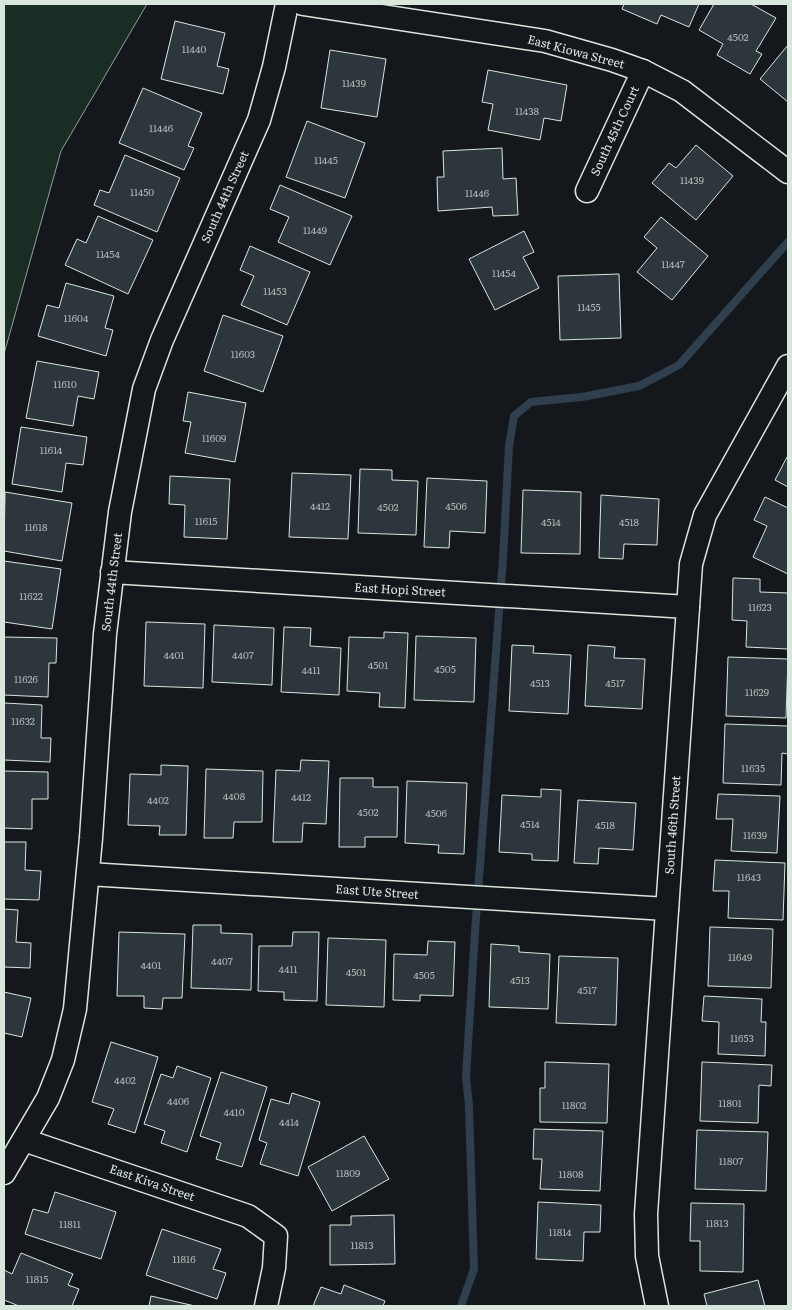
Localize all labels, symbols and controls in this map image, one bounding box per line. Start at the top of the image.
street label: East Kiowa Street [526,29,627,73]
house number: 4502 [727,29,749,44]
house number: 11440 [182,41,206,56]
house number: 11439 [342,75,366,90]
street label: South 45th Court [585,82,643,179]
house number: 11438 [515,103,540,118]
house number: 11446 [149,120,174,135]
street label: South 44th Street [196,147,253,246]
house number: 11445 [314,152,338,167]
house number: 11439 [680,172,704,187]
house number: 11450 [130,184,154,199]
house number: 11446 [465,185,490,200]
house number: 11449 [303,222,327,237]
house number: 11454 [96,246,120,261]
house number: 11447 [661,256,685,271]
house number: 11454 [492,265,516,280]
house number: 11453 [263,283,287,298]
house number: 11455 [577,299,601,314]
house number: 11604 [64,310,89,325]
house number: 11603 [231,346,255,361]
house number: 11610 [53,376,77,391]
house number: 11609 [202,430,226,445]
house number: 11614 [40,442,63,457]
house number: 4412 [310,498,330,513]
house number: 4506 [445,498,467,513]
house number: 4502 [377,499,399,514]
house number: 11615 [195,513,217,528]
house number: 4514 [541,514,561,529]
house number: 4518 [619,514,640,529]
house number: 11618 [24,519,48,534]
street label: South 44th Street [96,531,126,632]
street label: East Hopi Street [354,578,446,600]
house number: 11622 [19,588,43,603]
house number: 11623 [748,599,772,614]
house number: 4401 [164,647,184,662]
house number: 4407 [232,647,254,662]
house number: 4501 [368,657,388,672]
house number: 4505 [434,661,456,676]
house number: 4411 [301,662,321,677]
house number: 11626 [14,671,39,686]
house number: 4513 [530,675,550,690]
house number: 4517 [605,675,625,690]
house number: 11629 [745,684,769,699]
house number: 11632 [11,713,35,728]
house number: 11635 [741,760,765,775]
street label: South 46th Street [660,775,684,875]
house number: 4408 [223,788,246,803]
house number: 4412 [291,789,311,804]
house number: 4402 [147,792,169,807]
house number: 4502 [357,804,379,819]
house number: 4506 [425,805,447,820]
house number: 4514 [520,816,540,831]
house number: 4518 [595,817,616,832]
house number: 11639 [743,827,767,842]
house number: 11643 [737,869,761,884]
street label: East Ute Street [335,879,420,903]
house number: 11649 [728,949,752,964]
house number: 4407 [211,953,233,968]
house number: 4401 [141,957,161,972]
house number: 4411 [278,961,298,976]
house number: 4501 [346,964,366,979]
house number: 4505 [413,967,435,982]
house number: 4513 [510,972,530,987]
house number: 4517 [577,982,597,997]
house number: 11653 [730,1030,754,1045]
house number: 4402 [114,1072,136,1087]
house number: 4406 [167,1093,190,1108]
house number: 11801 [718,1095,742,1110]
house number: 11802 [562,1097,586,1112]
house number: 4410 [224,1104,245,1119]
house number: 4414 [279,1114,300,1129]
house number: 11807 [719,1153,743,1168]
street label: East Kiva Street [107,1159,198,1205]
house number: 11809 [336,1165,360,1180]
house number: 11808 [559,1166,584,1181]
house number: 11813 [705,1215,729,1230]
house number: 11811 [59,1216,81,1231]
house number: 11814 [549,1224,572,1239]
house number: 11813 [350,1237,374,1252]
house number: 11816 [172,1251,196,1266]
house number: 11815 [26,1271,48,1286]

